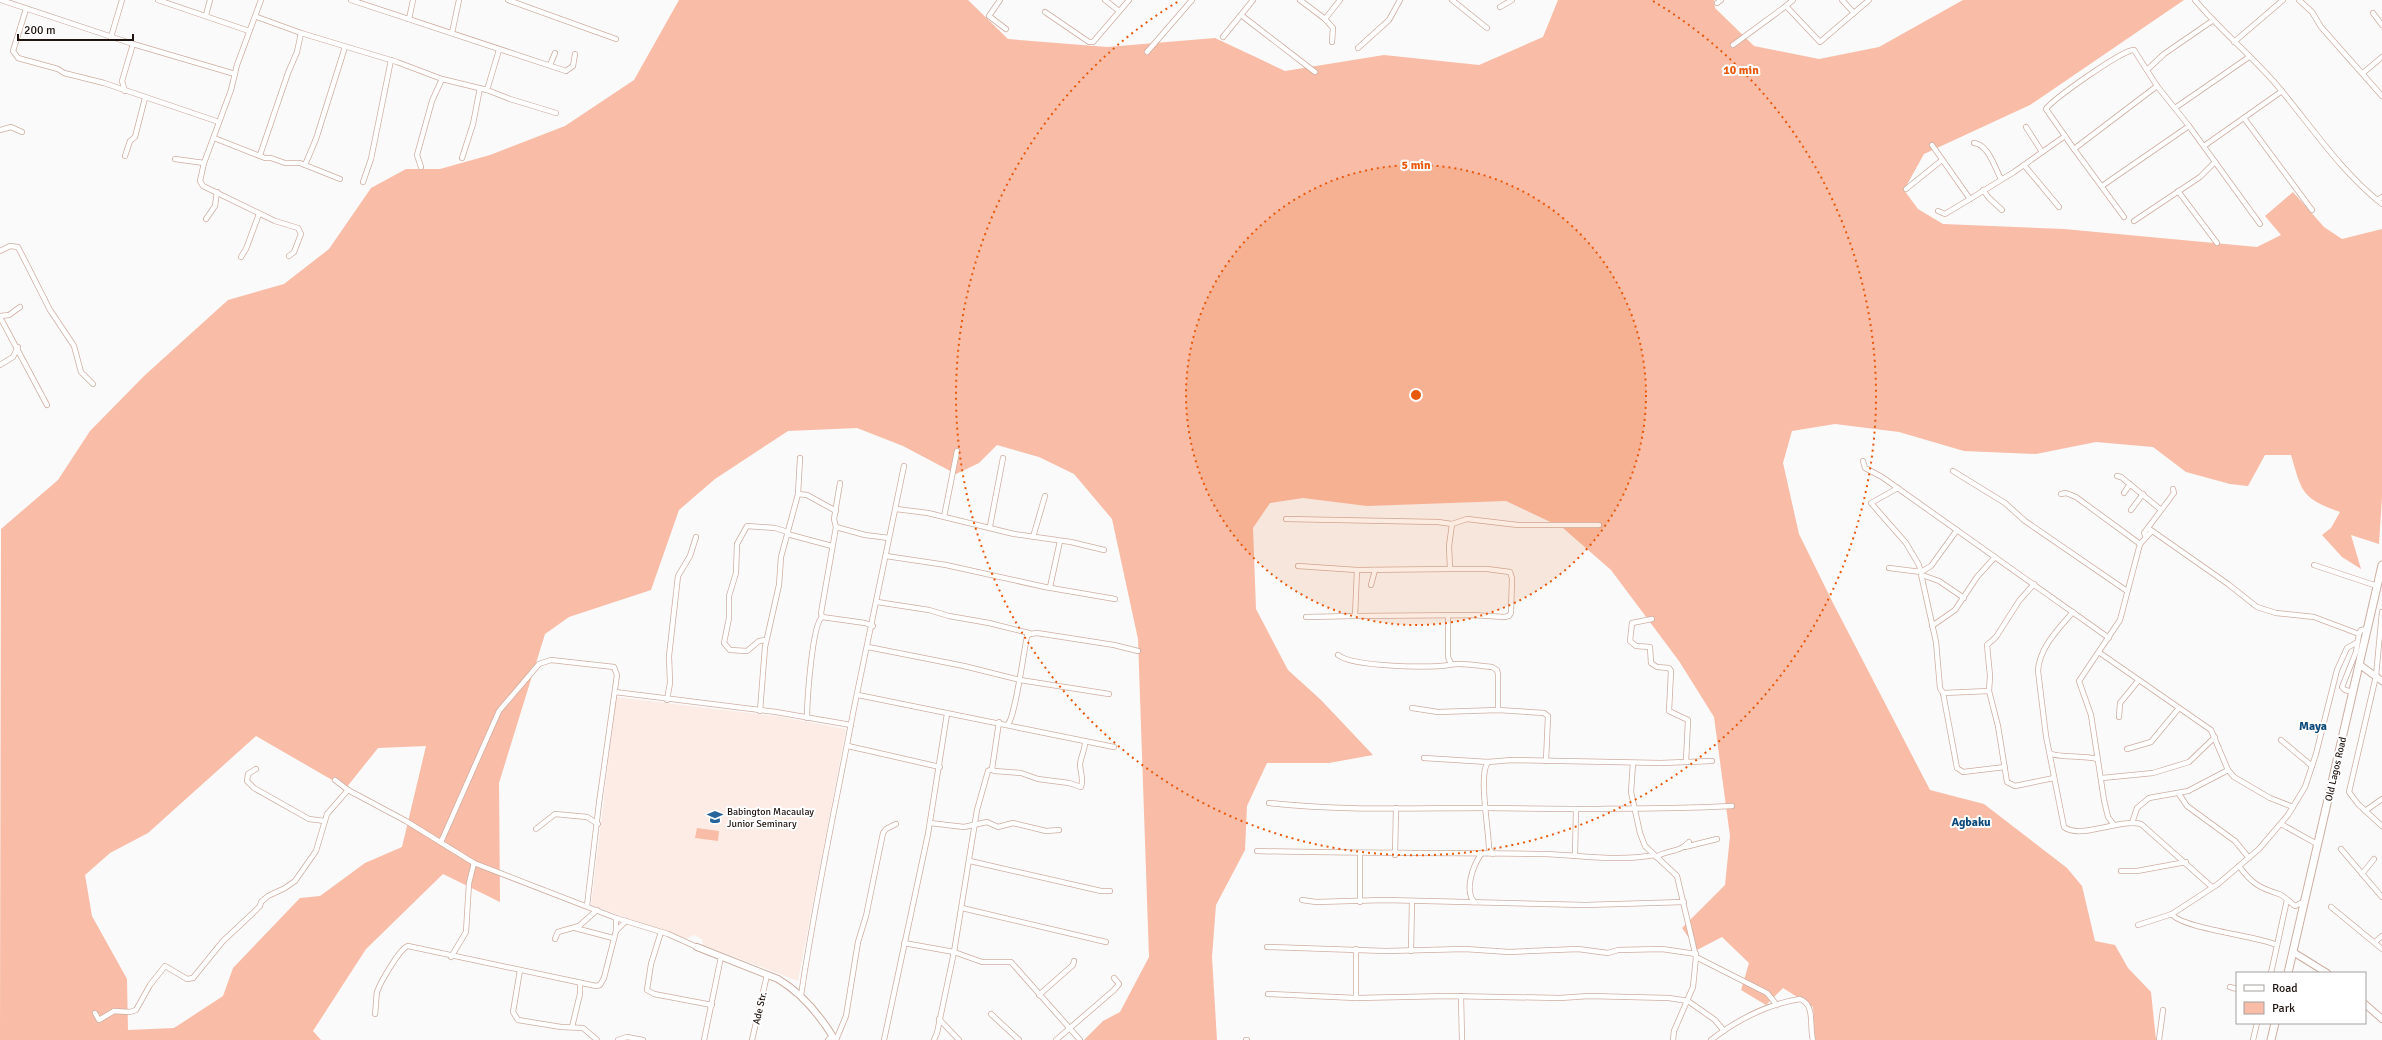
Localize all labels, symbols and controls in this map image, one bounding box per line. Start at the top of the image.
scale bar [18,16,133,42]
text: 200 m [24,23,56,38]
text: 10 min [1723,63,1759,78]
text: 5 min [1402,158,1431,173]
centre of rings [1409,388,1423,402]
district label: Maya [2299,719,2327,734]
street label: Old Lagos Road [2323,736,2349,803]
place label: Babington Macaulay Junior Seminary [727,806,814,830]
school or university icon: Babington Macaulay Junior Seminary [706,808,724,826]
district label: Agbaku [1951,815,1991,830]
legend [2236,972,2366,1024]
text: Road [2272,981,2298,996]
street label: Ade Str. [750,990,770,1026]
text: Park [2272,1001,2295,1016]

